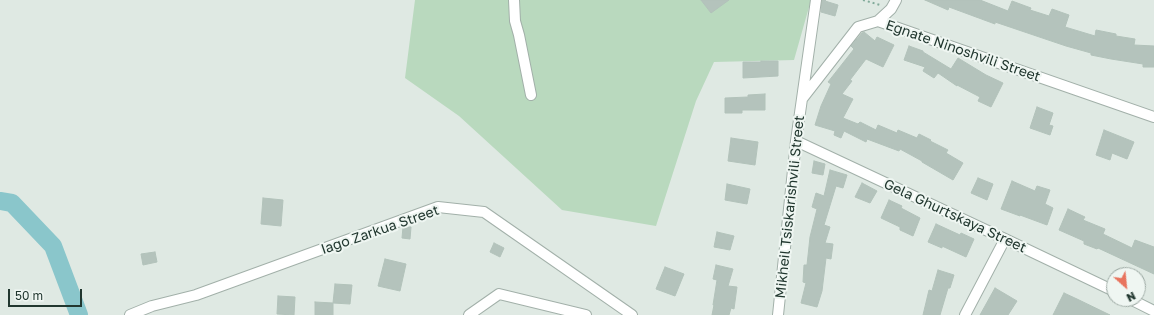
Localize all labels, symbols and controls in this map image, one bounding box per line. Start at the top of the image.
street label: Egnate Ninoshvili Street [883,17,1043,85]
street label: Mikheil Tsiskarishvili Street [772,115,808,299]
street label: Gela Ghurtskaya Street [881,176,1029,256]
street label: Iago Zarkua Street [319,202,441,258]
north arrow [1106,267,1146,307]
scale bar [10,281,84,307]
text: 50 m [15,288,43,303]
text: N [1125,290,1138,305]

